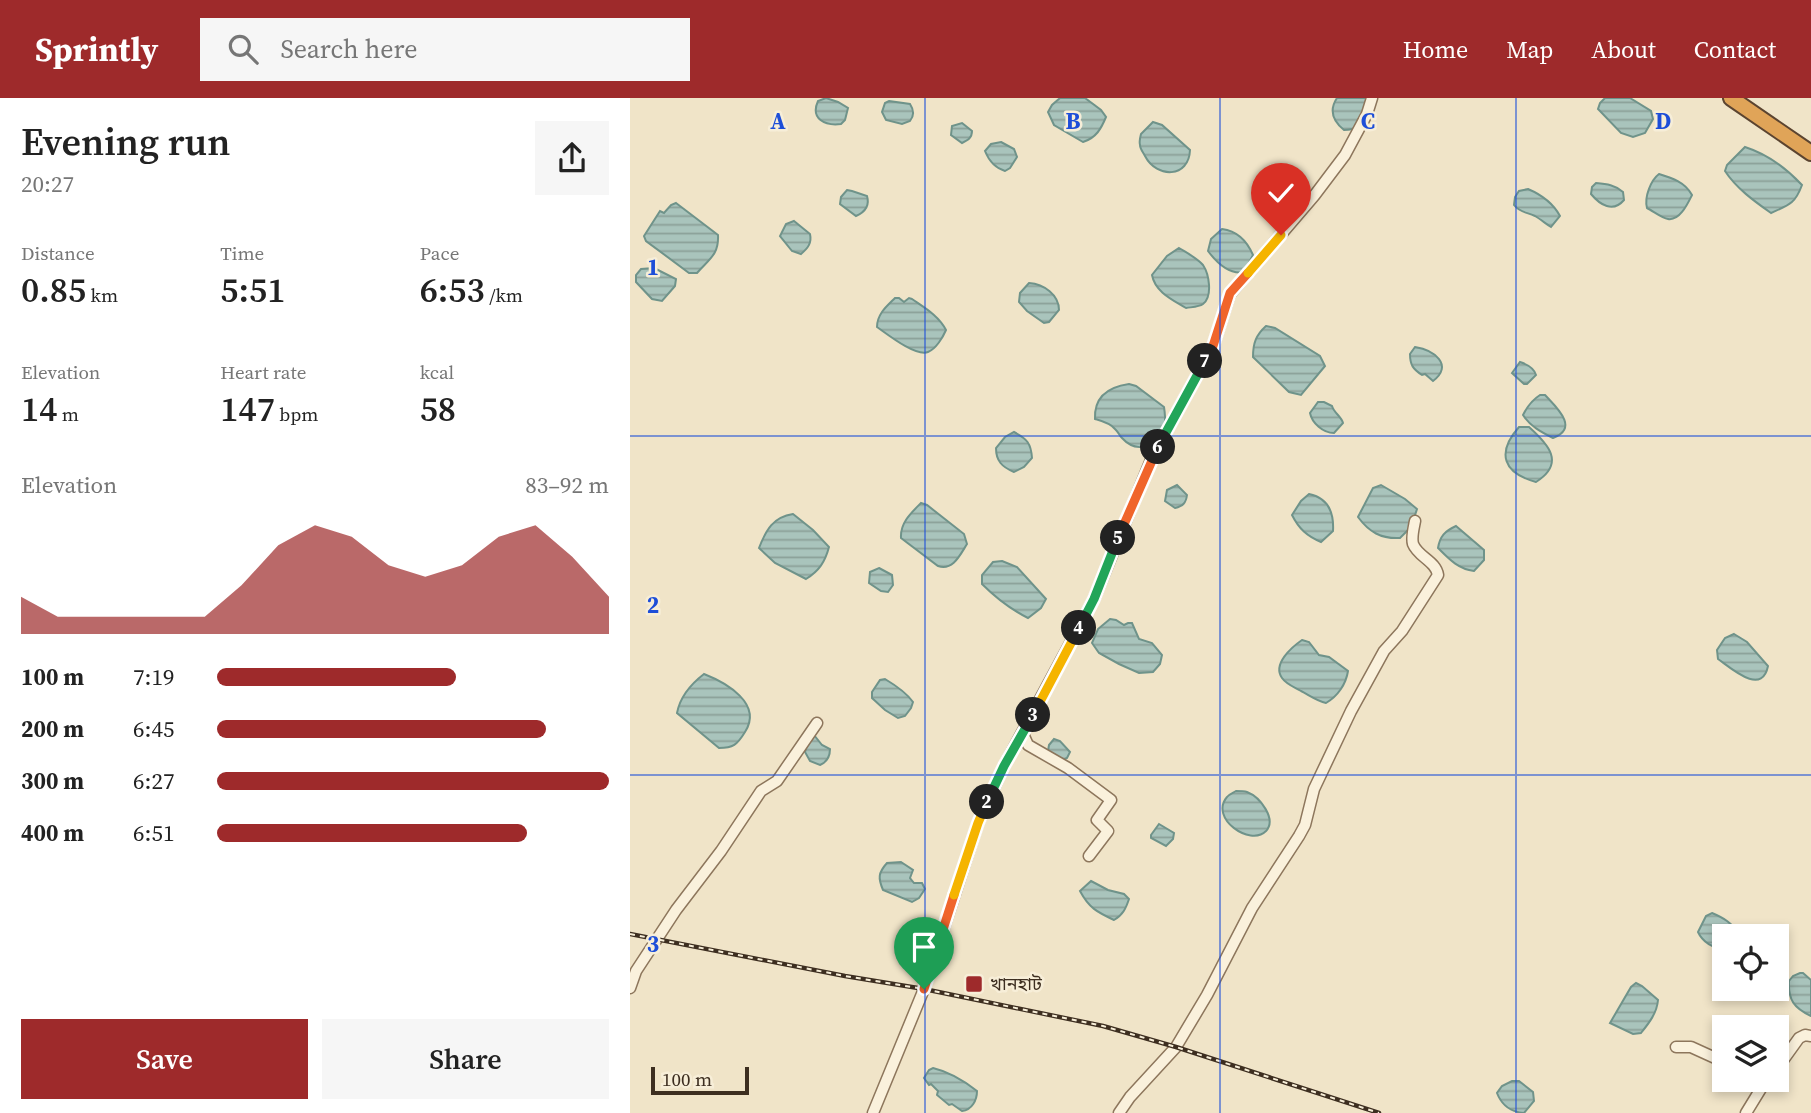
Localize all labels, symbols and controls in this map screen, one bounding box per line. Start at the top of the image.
search box [200,18,690,81]
text: Sprintly [35,27,158,72]
icon: search [224,30,262,68]
text: Search here [280,31,418,67]
text: Home [1403,33,1468,66]
text: Map [1506,33,1553,66]
text: About [1591,33,1656,66]
text: Contact [1694,33,1776,66]
text: A [770,105,786,137]
text: B [1066,105,1081,137]
text: C [1361,105,1375,137]
text: D [1655,105,1671,137]
text: Evening run [21,116,230,168]
button: share [535,121,609,195]
pin [1251,163,1311,235]
text: 20:27 [21,168,74,200]
icon: check [1262,174,1300,212]
text: Distance [21,240,95,266]
text: Time [220,240,264,266]
text: Pace [420,240,459,266]
text: 1 [647,251,659,283]
text: 0.85 [21,266,86,314]
text: 5:51 [220,266,285,314]
text: 6:53 [420,266,485,314]
text: km [86,282,118,308]
text: /km [485,282,523,308]
pin: 7 [1188,344,1222,378]
text: 7 [1199,347,1210,373]
text: Elevation [21,359,100,385]
text: Heart rate [220,359,306,385]
text: kcal [420,359,454,385]
text: 14 [21,385,57,433]
text: 147 [220,385,275,433]
text: 58 [420,385,456,433]
text: m [57,401,79,427]
text: bpm [275,401,318,427]
pin: 6 [1140,430,1176,464]
text: 6 [1152,433,1163,459]
text: Elevation [21,469,117,501]
text: 83–92 m [525,469,609,501]
pin: 5 [1100,520,1135,556]
text: 5 [1112,524,1123,550]
text: 2 [647,589,659,621]
pin: 4 [1062,610,1096,646]
text: 4 [1073,614,1084,640]
text: 100 m [21,661,84,693]
text: 7:19 [133,661,174,693]
pin: 3 [1016,698,1050,732]
text: 3 [1027,701,1038,727]
text: 200 m [21,713,84,745]
text: 6:45 [133,713,174,745]
text: 300 m [21,765,84,797]
text: 6:27 [133,765,174,797]
pin: 2 [970,784,1004,820]
text: 2 [981,788,992,814]
text: 400 m [21,817,84,849]
text: 6:51 [133,817,174,849]
pin [894,917,954,989]
map controls [1712,924,1789,1092]
button: locate [1712,924,1789,1001]
text: 3 [647,928,659,960]
icon: arrive [905,928,943,966]
place label: খানহাট [990,971,1043,996]
marker: খানহাট [964,974,984,994]
button: layers [1712,1015,1789,1092]
button: Save [21,1019,308,1099]
button: Share [322,1019,609,1099]
scale bar [651,1064,749,1096]
text: 100 m [662,1066,712,1092]

